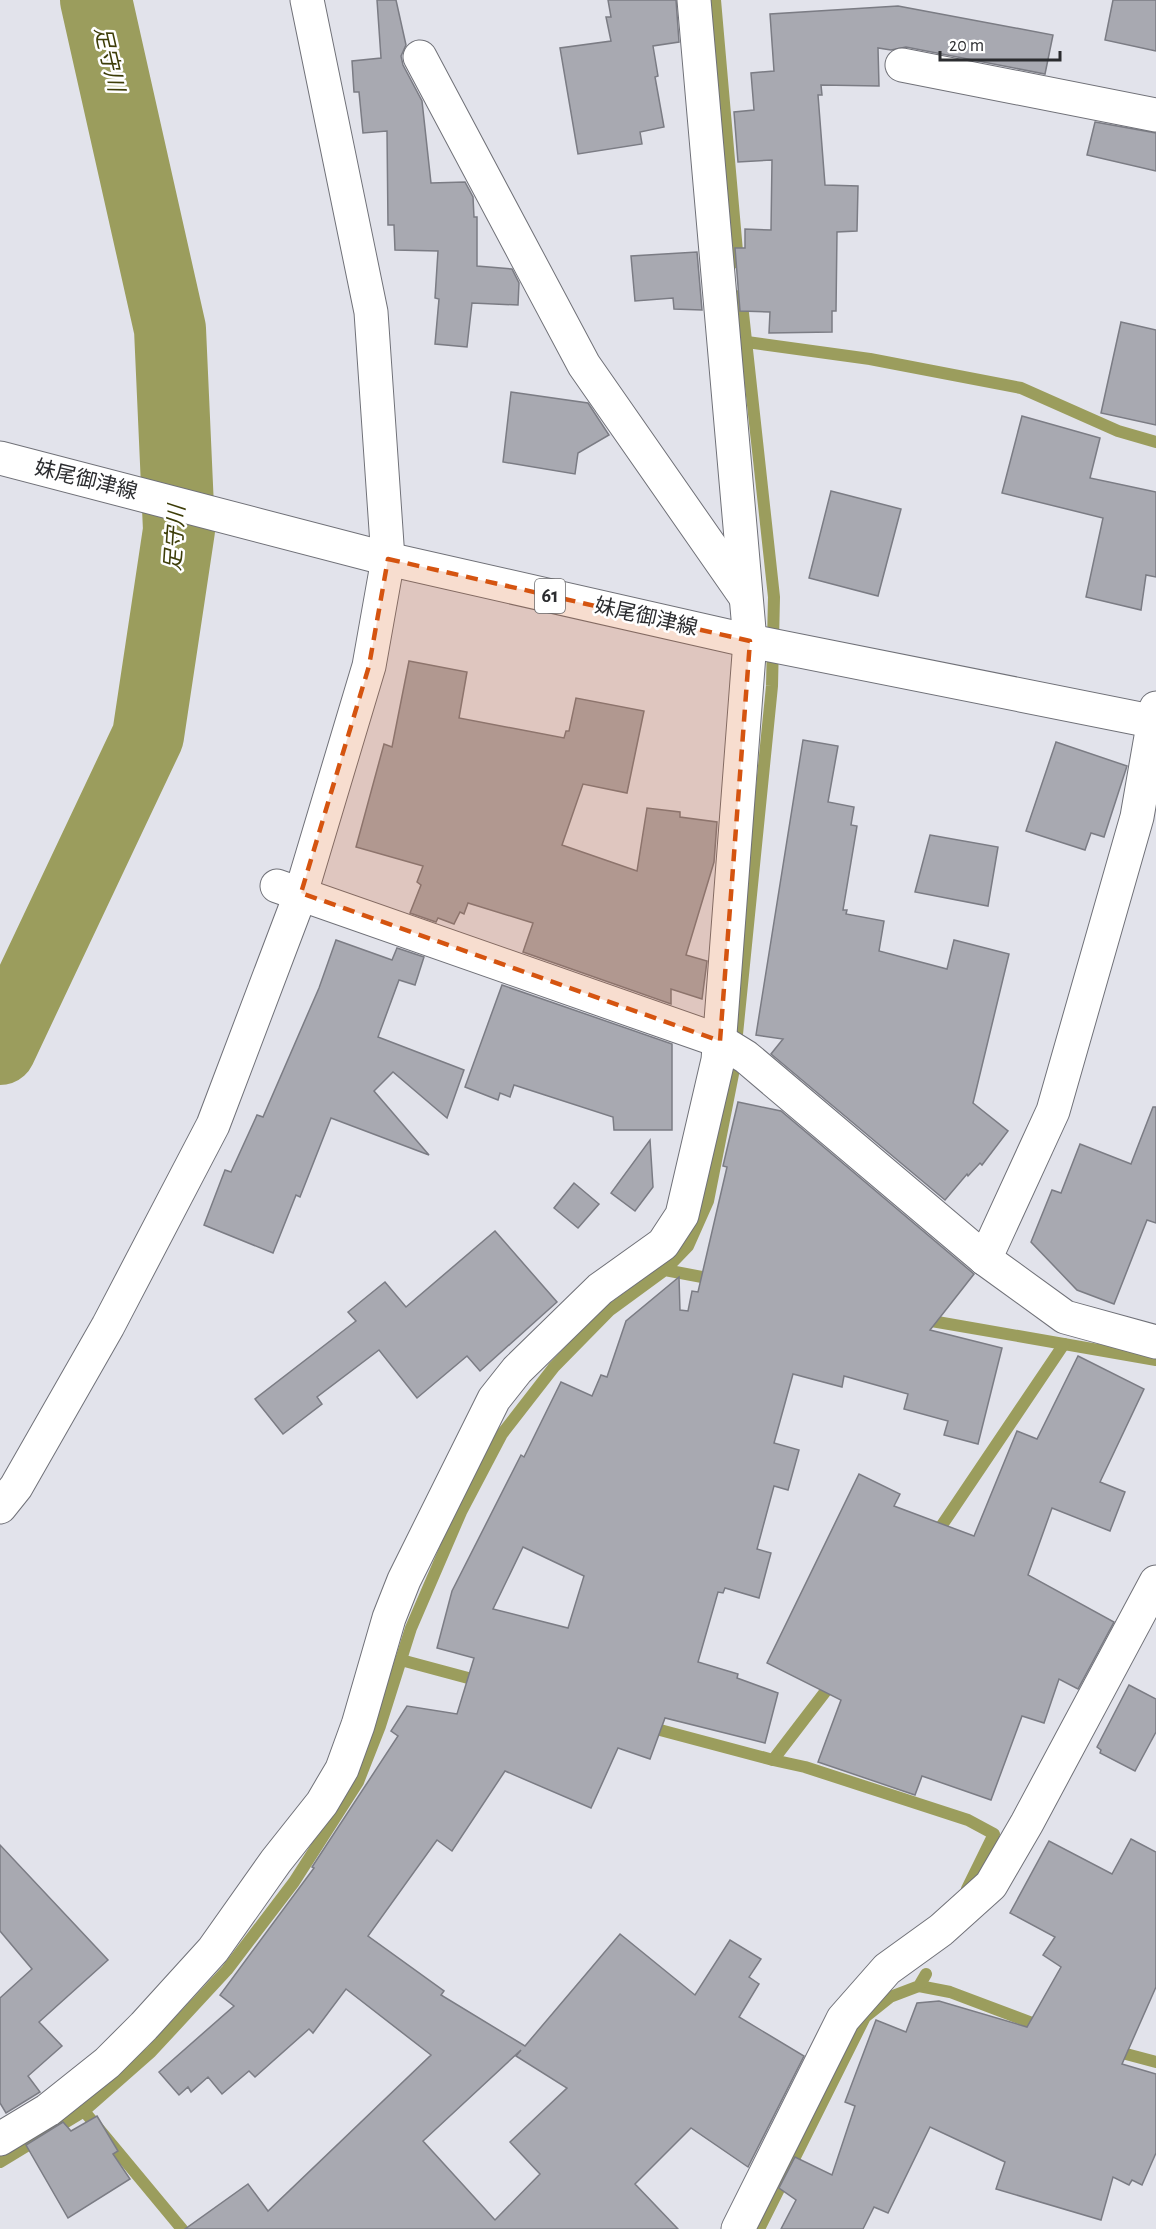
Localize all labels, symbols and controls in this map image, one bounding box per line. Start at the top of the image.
water label: 足守川 [91,24,129,96]
scale bar [940,24,1060,62]
text: 20 m [949,37,984,55]
street label: 妹尾御津線 [33,456,140,503]
water label: 足守川 [161,502,188,572]
road number: 61 [535,579,565,613]
street label: 妹尾御津線 [592,594,700,639]

